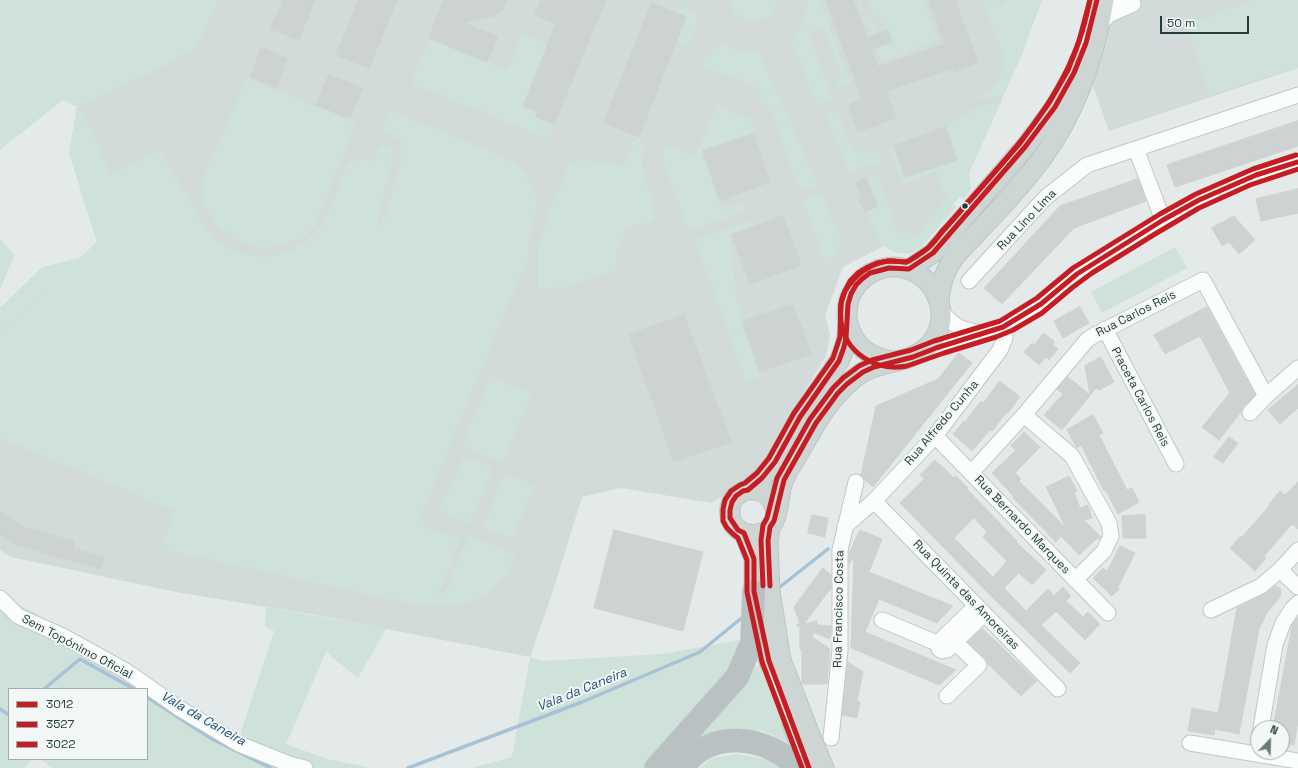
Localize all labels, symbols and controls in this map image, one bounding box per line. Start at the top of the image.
scale bar [1162,8,1251,34]
text: 50 m [1167,15,1195,31]
street label: Rua Lino Lima [994,187,1060,253]
unlabelled marker [960,201,970,211]
street label: Rua Carlos Reis [1094,288,1178,340]
street label: Praceta Carlos Reis [1108,345,1172,449]
street label: Rua Alfredo Cunha [902,377,982,469]
street label: Rua Bernardo Marques [971,473,1073,577]
street label: Rua Quinta das Amoreiras [910,537,1022,653]
street label: Rua Francisco Costa [831,550,847,668]
street label: Sem Topónimo Oficial [19,612,135,682]
water label: Vala da Caneira [535,665,629,715]
legend [8,688,148,760]
water label: Vala da Caneira [158,688,248,750]
text: 3012 [46,696,73,712]
text: 3527 [46,716,74,732]
north arrow [1250,720,1290,760]
text: N [1268,722,1280,738]
text: 3022 [46,736,75,752]

